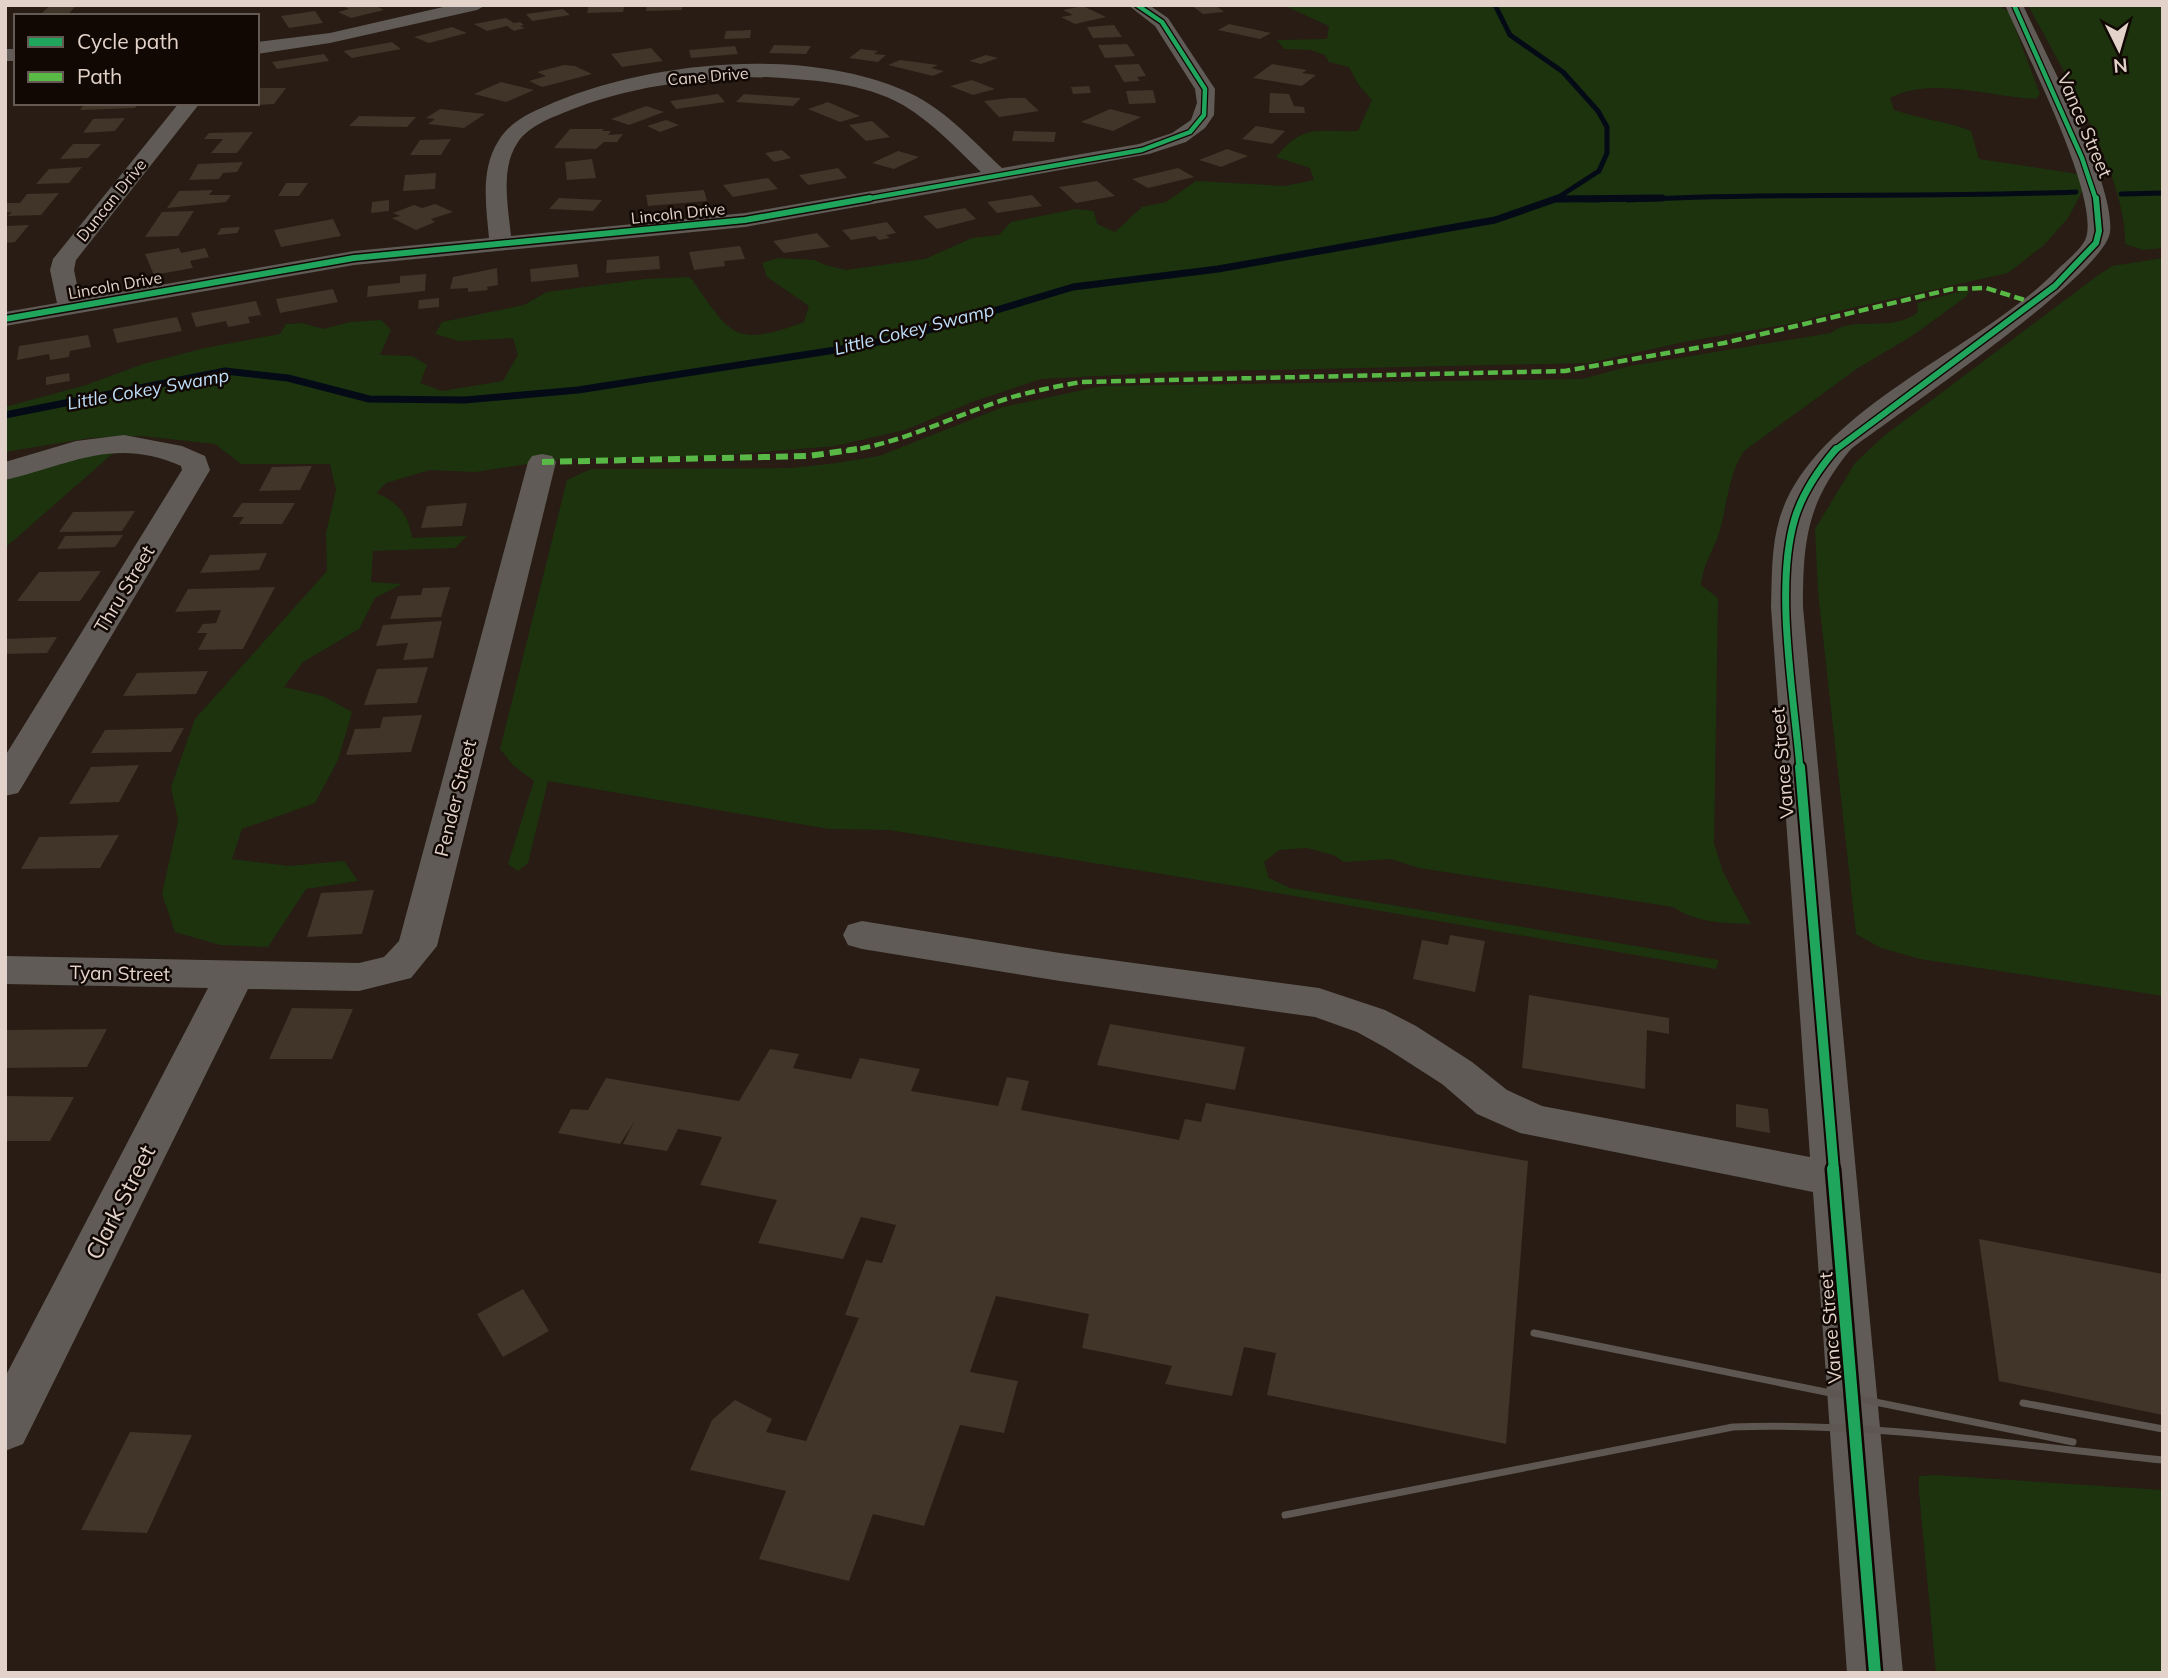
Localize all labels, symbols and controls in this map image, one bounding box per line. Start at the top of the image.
legend [14,14,259,105]
north arrow [2084,14,2154,84]
text: Cycle path [77,28,179,54]
text: N [2112,53,2129,79]
street label: Cane Drive [667,62,749,90]
text: Path [77,63,122,89]
street label: Vance Street [2052,69,2118,181]
street label: Duncan Drive [72,155,150,245]
street label: Lincoln Drive [630,198,726,228]
street label: Lincoln Drive [67,267,163,303]
water label: Little Cokey Swamp [832,298,997,360]
water label: Little Cokey Swamp [65,363,231,415]
street label: Thru Street [88,541,160,637]
street label: Vance Street [1765,706,1799,820]
street label: Pender Street [429,737,481,859]
street label: Tyan Street [70,960,171,986]
street label: Clark Street [79,1140,161,1264]
street label: Vance Street [1813,1271,1847,1385]

